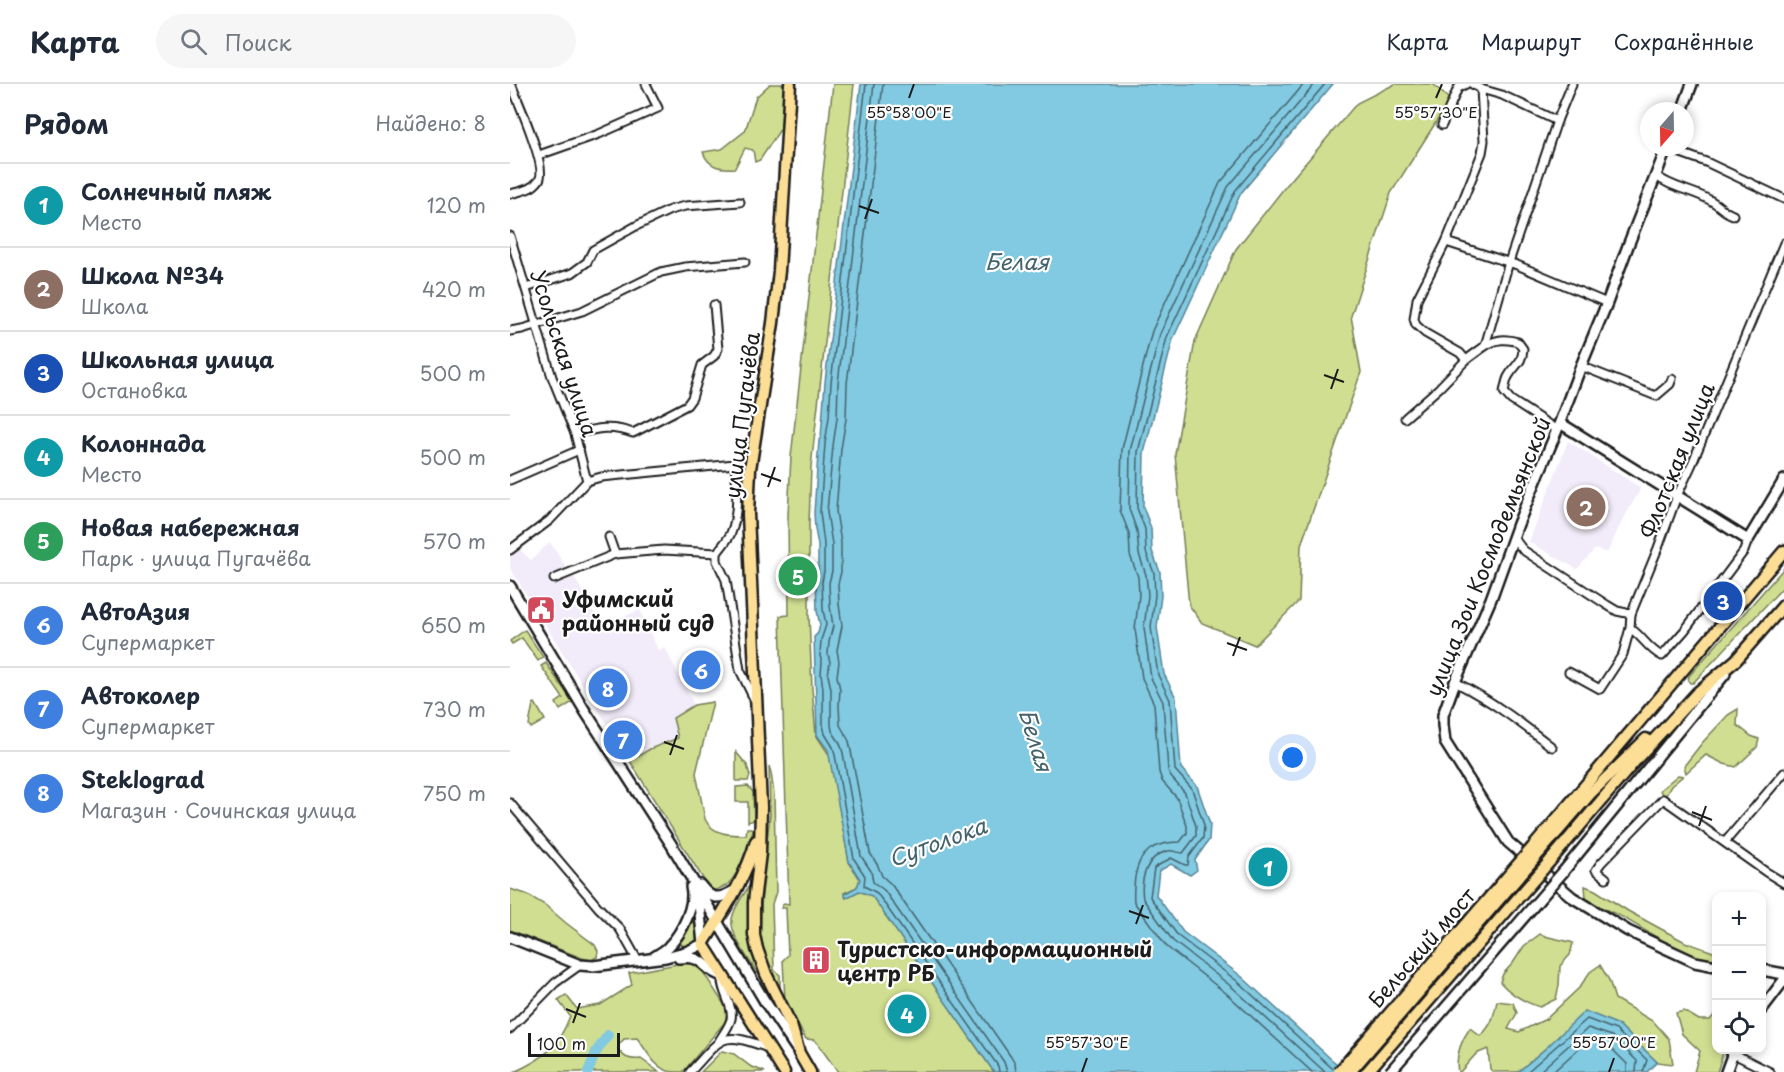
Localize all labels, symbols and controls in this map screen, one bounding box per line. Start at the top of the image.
search box [156,14,576,68]
text: Карта [30,20,120,63]
icon: search [177,25,210,58]
text: Поиск [225,25,292,58]
text: Карта [1387,25,1448,57]
text: Маршрут [1481,25,1581,57]
text: Сохранённые [1614,25,1754,57]
text: 55°58'00"E [866,100,952,123]
text: 55°57'30"E [1394,100,1478,123]
north arrow [1640,102,1694,156]
text: Рядом [24,104,109,143]
text: Найдено: 8 [376,108,486,138]
text: Солнечный пляж [81,174,271,207]
text: 1 [39,190,48,220]
text: 120 m [427,190,486,220]
text: Место [81,207,142,237]
water label: Белая [985,244,1051,277]
text: Школа №34 [81,258,224,291]
street label: Усольская улица [523,266,607,441]
text: 2 [36,274,51,304]
text: 420 m [422,274,486,304]
text: Школа [81,291,148,321]
street label: улица Пугачёва [715,330,767,500]
text: Школьная улица [81,342,274,375]
text: 3 [37,358,50,388]
text: 500 m [419,358,486,388]
text: Остановка [81,375,187,405]
street label: Флотская улица [1630,377,1722,543]
street label: улица Зои Космодемьянской [1416,411,1558,701]
text: Колоннада [81,426,206,459]
text: 4 [37,442,50,472]
text: 500 m [419,442,486,472]
text: Место [81,459,142,489]
pin: 2 [1566,484,1606,530]
text: Новая набережная [81,510,300,543]
text: 5 [37,526,50,556]
text: 570 m [422,526,486,556]
text: Парк · улица Пугачёва [81,543,311,573]
pin: 5 [778,554,818,598]
pin: 3 [1704,578,1742,624]
place label: Уфимский районный суд [562,582,715,638]
text: АвтоАзия [81,594,190,627]
public building icon: Уфимский районный суд [525,594,557,626]
text: 6 [36,610,51,640]
text: 650 m [421,610,486,640]
text: Супермаркет [81,627,214,657]
pin: 6 [682,648,720,692]
pin: 8 [588,666,628,710]
text: Автоколер [81,678,200,711]
text: 7 [38,694,49,724]
text: 730 m [423,694,486,724]
water label: Белая [1012,705,1063,777]
text: Супермаркет [81,711,214,741]
pin: 7 [604,718,642,762]
your location [1278,743,1307,772]
text: Steklograd [81,762,205,795]
text: 8 [37,778,50,808]
text: 750 m [423,778,486,808]
text: Магазин · Сочинская улица [81,795,356,825]
water label: Сутолока [883,808,992,874]
pin: 1 [1248,844,1287,890]
street label: Бельский мост [1360,879,1483,1014]
map controls [1712,892,1766,1054]
button: + [1712,892,1766,946]
place label: Туристско-информационный центр РБ [837,932,1153,988]
building icon: Туристско-информационный центр РБ [800,944,832,976]
button: − [1712,946,1766,1000]
pin: 4 [888,992,926,1036]
button: locate [1712,1000,1766,1054]
scale bar [528,1030,620,1058]
text: 55°57'30"E [1045,1030,1129,1053]
text: 55°57'00"E [1572,1030,1656,1053]
text: 100 m [537,1031,586,1055]

